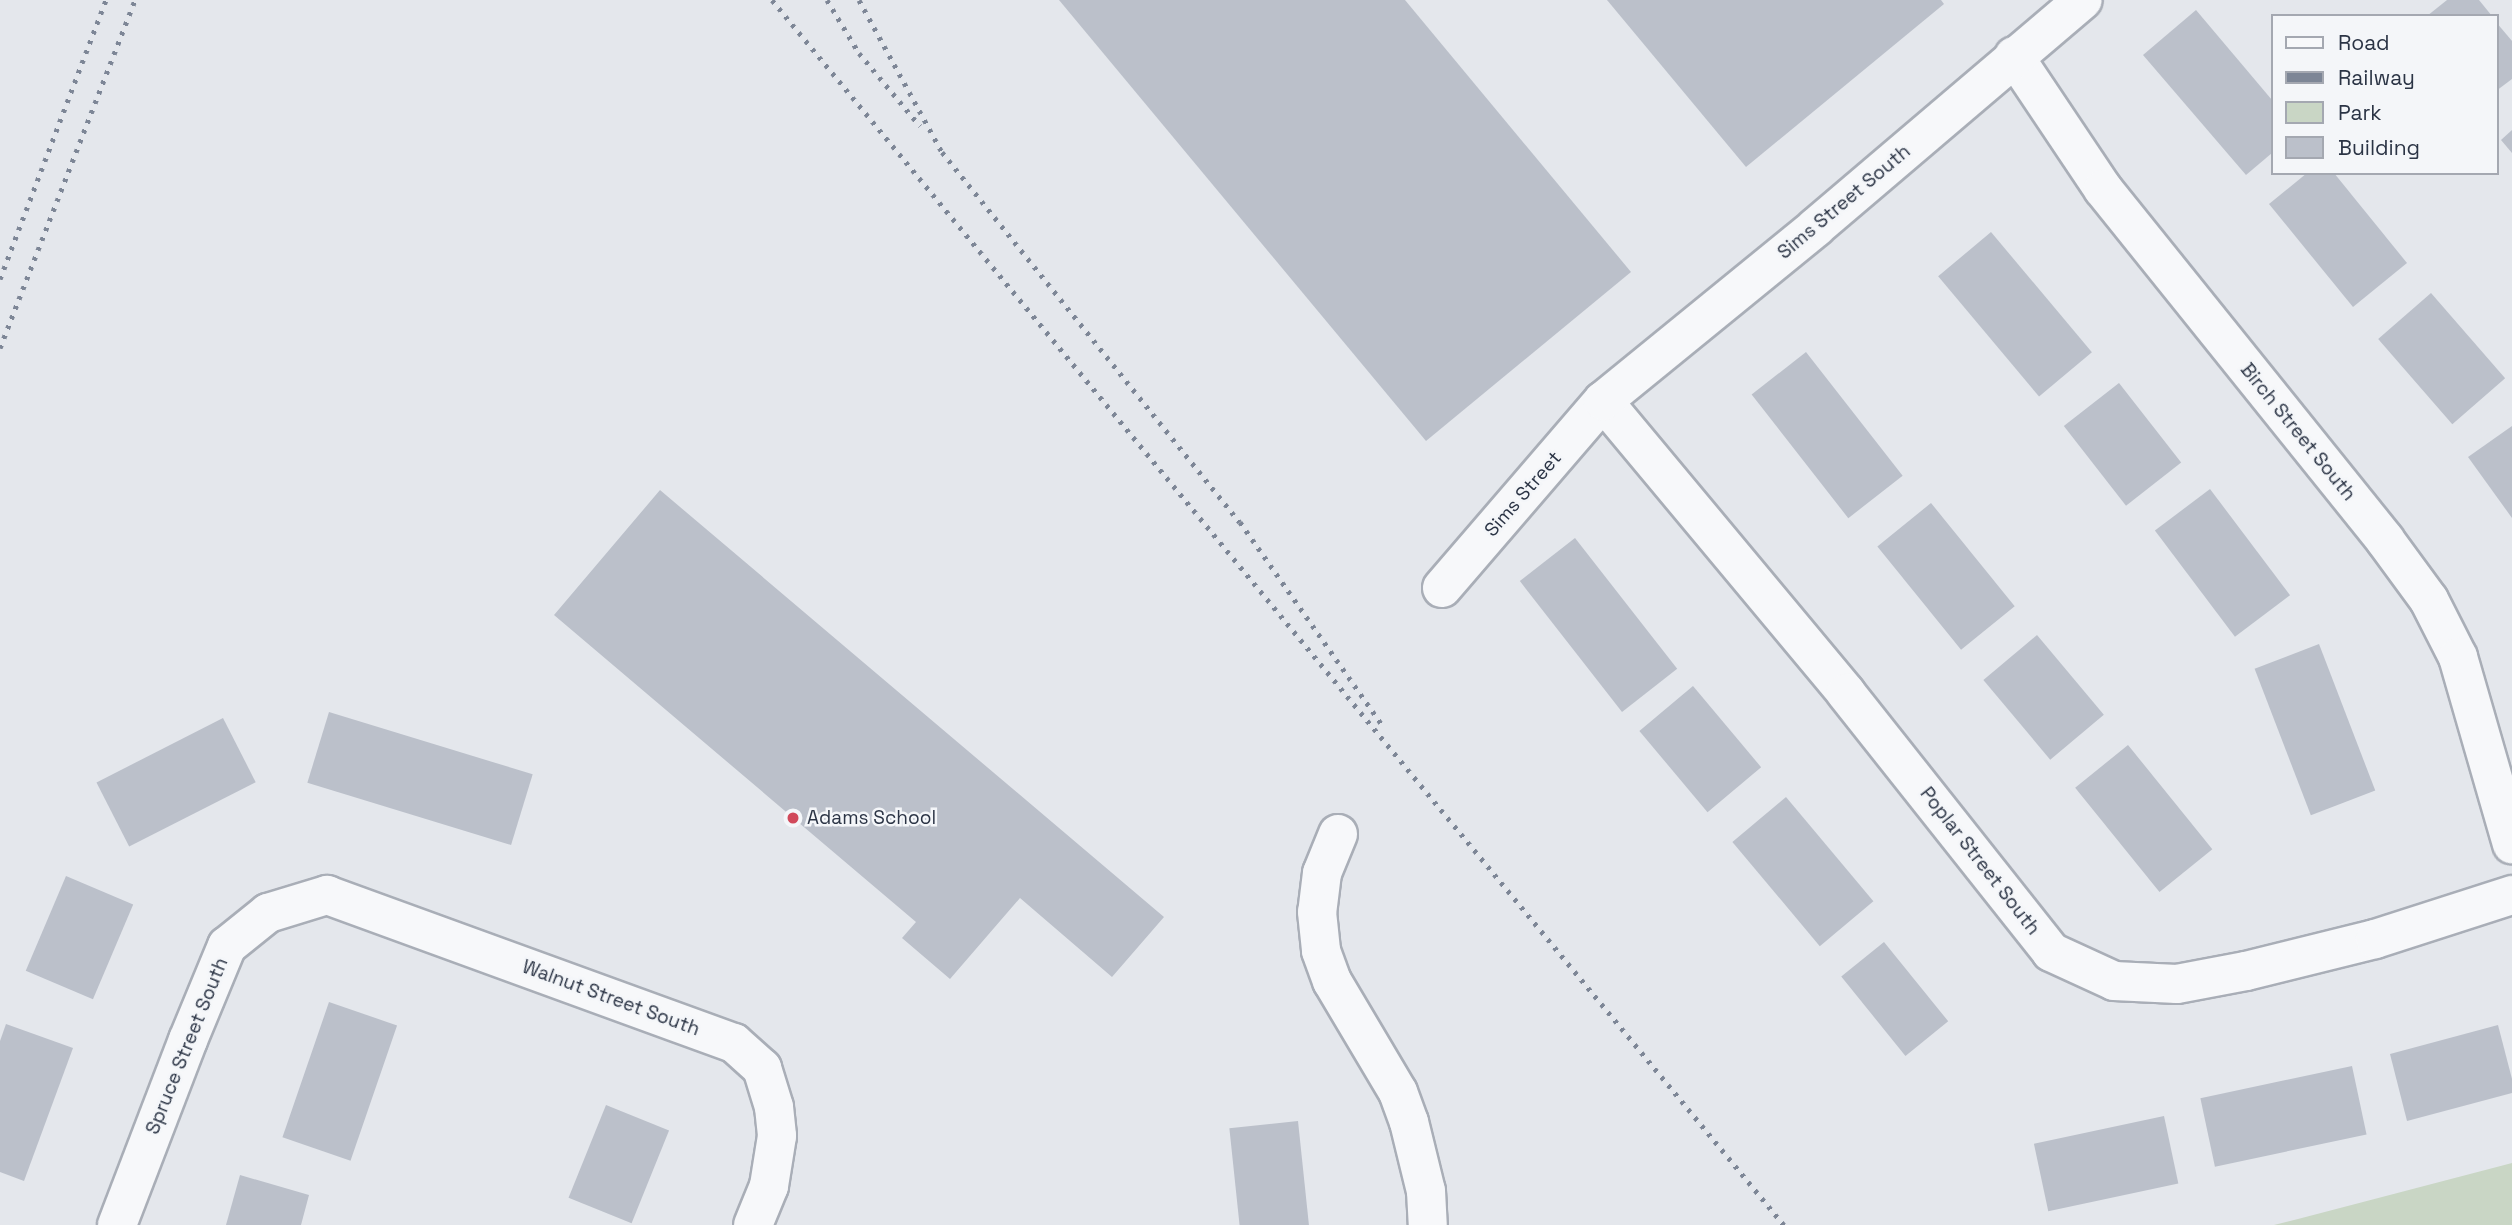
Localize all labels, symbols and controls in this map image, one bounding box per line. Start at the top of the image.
legend [2270,14,2498,175]
text: Road [2338,29,2390,56]
text: Railway [2338,64,2415,91]
text: Park [2338,99,2382,126]
text: Building [2338,134,2420,161]
street label: Sims Street South [1773,140,1915,264]
street label: Birch Street South [2236,359,2360,505]
street label: Sims Street [1480,447,1566,541]
street label: Poplar Street South [1915,783,2045,939]
place label: Adams School [807,807,936,829]
marker: Adams School [785,810,801,826]
street label: Spruce Street South [141,954,233,1138]
street label: Walnut Street South [519,955,703,1041]

